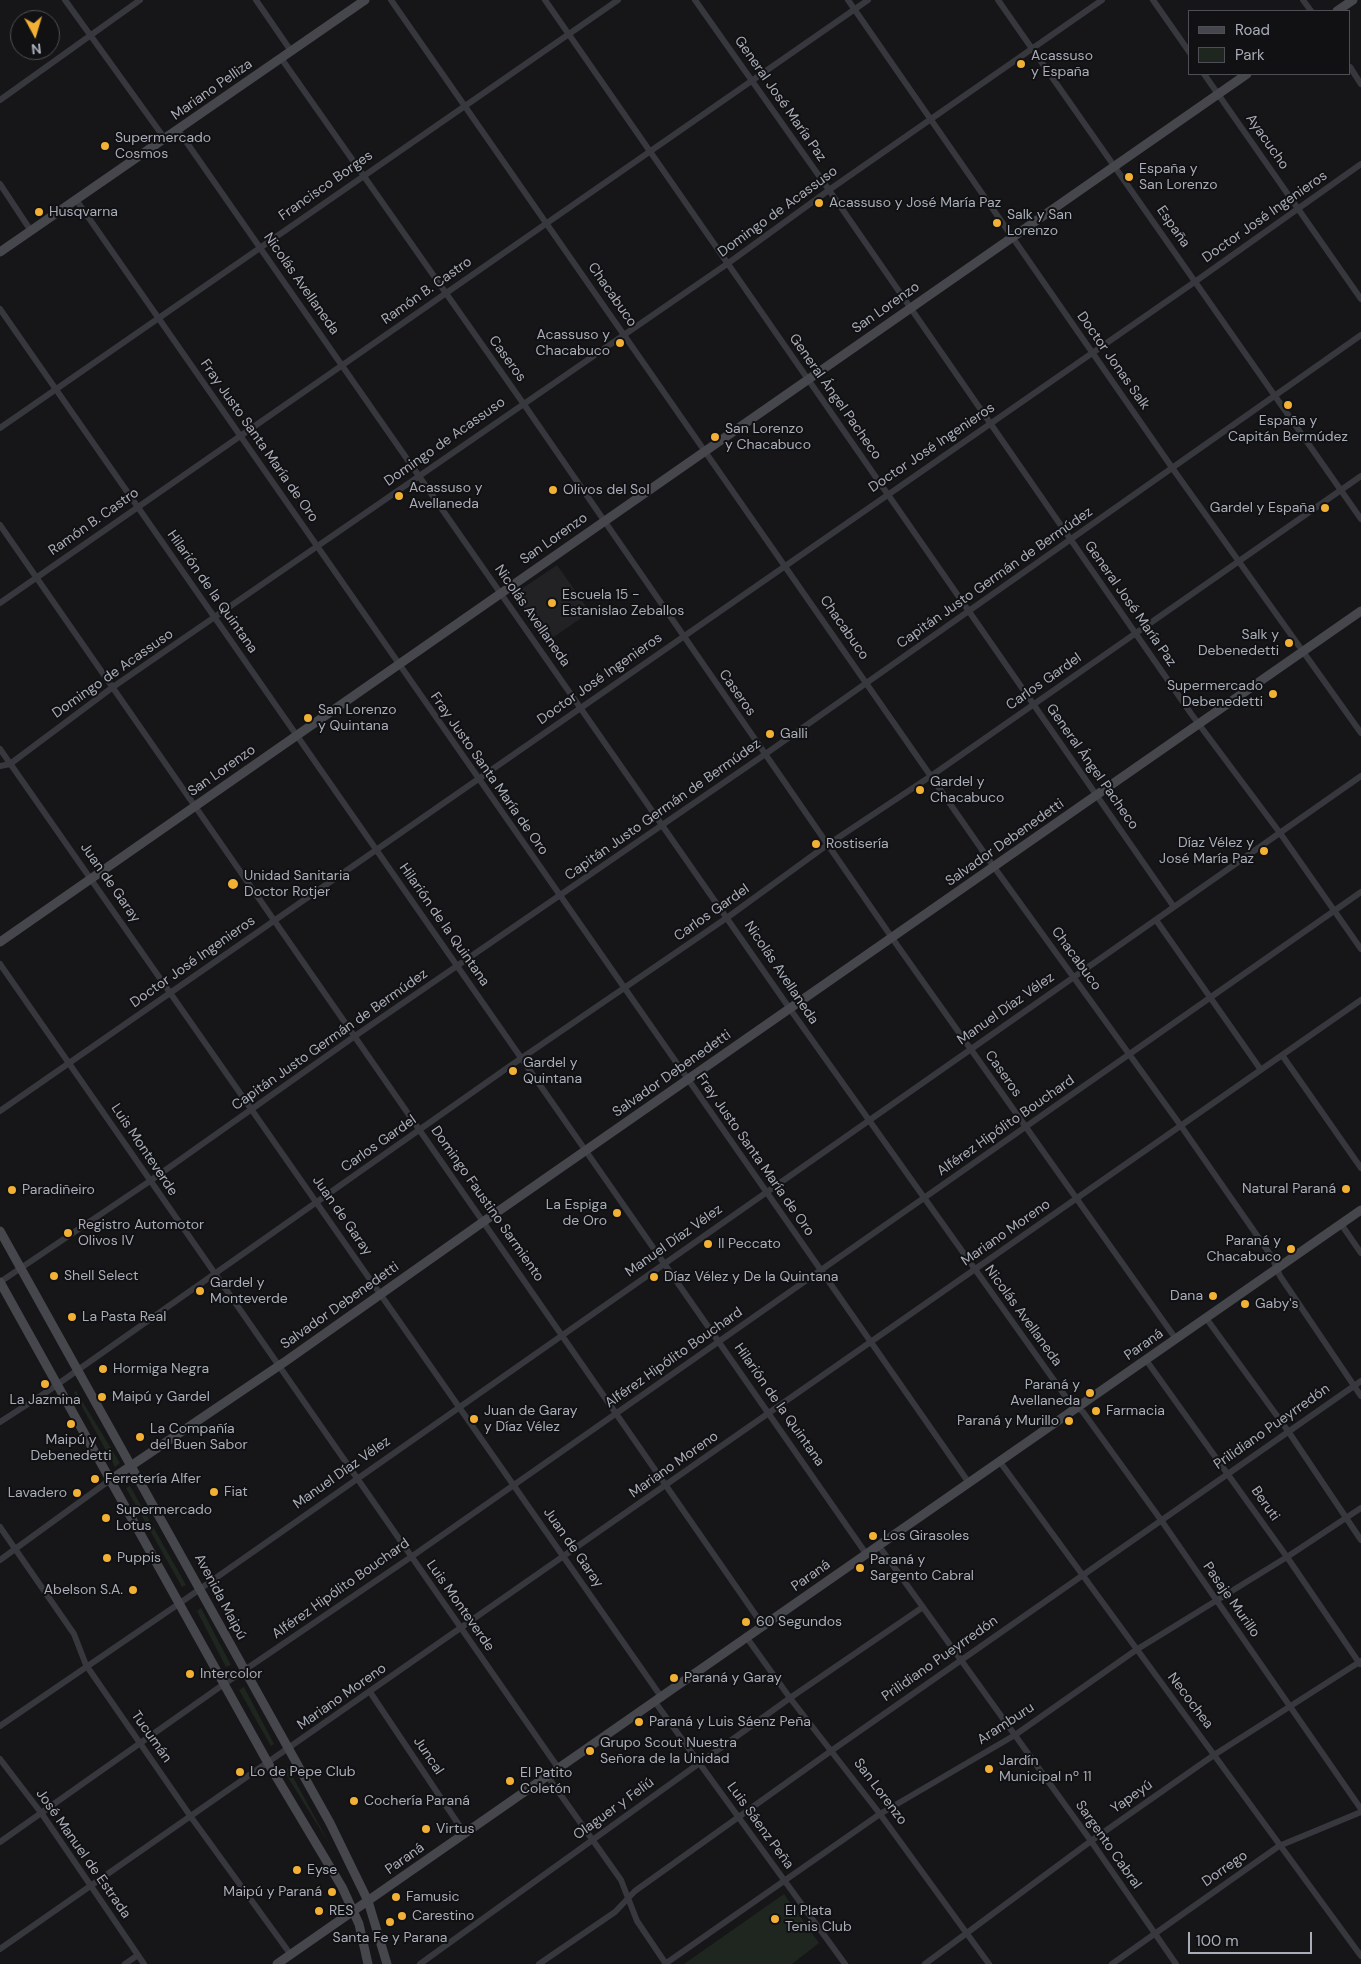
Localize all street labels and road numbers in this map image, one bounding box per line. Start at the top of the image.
street label: General José María Paz [730,33,830,165]
street label: Mariano Pelliza [168,56,256,124]
street label: Ayacucho [1242,111,1292,173]
street label: Francisco Borges [276,147,376,225]
street label: Domingo de Acassuso [715,163,841,261]
street label: Doctor José Ingenieros [1199,167,1331,267]
street label: España [1153,203,1193,251]
street label: Nicolás Avellaneda [260,230,342,338]
street label: Ramón B. Castro [379,254,475,328]
street label: Chacabuco [584,260,640,330]
street label: San Lorenzo [849,279,923,337]
street label: Doctor Jonas Salk [1073,309,1153,413]
street label: General Ángel Pacheco [785,331,885,463]
street label: Caseros [485,333,529,385]
street label: Fray Justo Santa María de Oro [196,356,322,526]
street label: Domingo de Acassuso [381,394,509,490]
street label: Doctor José Ingenieros [866,399,998,497]
street label: Ramón B. Castro [46,485,142,559]
street label: Capitán Justo Germán de Bermúdez [894,504,1096,652]
street label: San Lorenzo [517,510,591,568]
street label: Hilarión de la Quintana [163,527,261,657]
street label: General José María Paz [1080,538,1180,670]
street label: Nicolás Avellaneda [491,562,573,670]
street label: Chacabuco [816,593,872,663]
street label: Domingo de Acassuso [49,626,177,722]
street label: Doctor José Ingenieros [534,629,666,729]
street label: Carlos Gardel [1003,650,1085,714]
street label: Caseros [715,667,759,719]
street label: Fray Justo Santa María de Oro [426,689,552,859]
street label: General Ángel Pacheco [1042,701,1142,833]
street label: Capitán Justo Germán de Bermúdez [562,736,764,884]
street label: San Lorenzo [185,742,259,800]
street label: Salvador Debenedetti [943,796,1067,890]
street label: Juan de Garay [76,840,144,926]
street label: Hilarión de la Quintana [395,860,493,990]
street label: Carlos Gardel [671,881,753,945]
street label: Doctor José Ingenieros [127,912,259,1012]
street label: Nicolás Avellaneda [740,918,822,1028]
street label: Chacabuco [1047,924,1105,994]
street label: Capitán Justo Germán de Bermúdez [229,966,431,1114]
street label: Manuel Díaz Vélez [954,969,1058,1049]
street label: Salvador Debenedetti [610,1027,734,1121]
street label: Caseros [981,1048,1025,1100]
street label: Fray Justo Santa María de Oro [692,1070,818,1240]
street label: Alférez Hipólito Bouchard [934,1072,1078,1180]
street label: Luis Monteverde [107,1101,181,1199]
street label: Carlos Gardel [338,1112,420,1176]
street label: Domingo Faustino Sarmiento [427,1123,547,1285]
street label: Juan de Garay [308,1173,376,1259]
street label: Mariano Moreno [958,1196,1054,1270]
street label: Manuel Díaz Vélez [622,1201,726,1281]
street label: Salvador Debenedetti [278,1259,402,1353]
street label: Nicolás Avellaneda [981,1262,1065,1370]
street label: Alférez Hipólito Bouchard [602,1304,746,1412]
street label: Paraná [1121,1326,1167,1364]
street label: Hilarión de la Quintana [730,1340,828,1470]
street label: Prilidiano Pueyrredón [1211,1381,1333,1473]
street label: Mariano Moreno [626,1428,722,1502]
street label: Manuel Díaz Vélez [290,1433,394,1513]
street label: Beruti [1247,1483,1283,1525]
street label: Juan de Garay [539,1505,607,1591]
street label: Alférez Hipólito Bouchard [269,1535,413,1643]
street label: Avenida Maipú [190,1551,250,1643]
street label: Luis Monteverde [422,1557,498,1655]
street label: Paraná [788,1557,834,1595]
street label: Pasaje Murillo [1199,1559,1263,1641]
street label: Prilidiano Pueyrredón [879,1613,1001,1705]
street label: Mariano Moreno [294,1660,390,1734]
street label: Necochea [1164,1670,1216,1732]
street label: Aramburu [974,1699,1038,1749]
street label: Tucumán [127,1708,175,1766]
street label: Juncal [409,1734,447,1778]
street label: San Lorenzo [850,1756,910,1828]
street label: Olaguer y Feliú [570,1774,658,1844]
street label: Yapeyú [1108,1777,1156,1817]
street label: Luis Sáenz Peña [723,1780,797,1872]
street label: José Manuel de Estrada [32,1786,134,1922]
street label: Sargento Cabral [1071,1798,1145,1892]
street label: Paraná [382,1840,428,1878]
street label: Dorrego [1199,1847,1251,1891]

